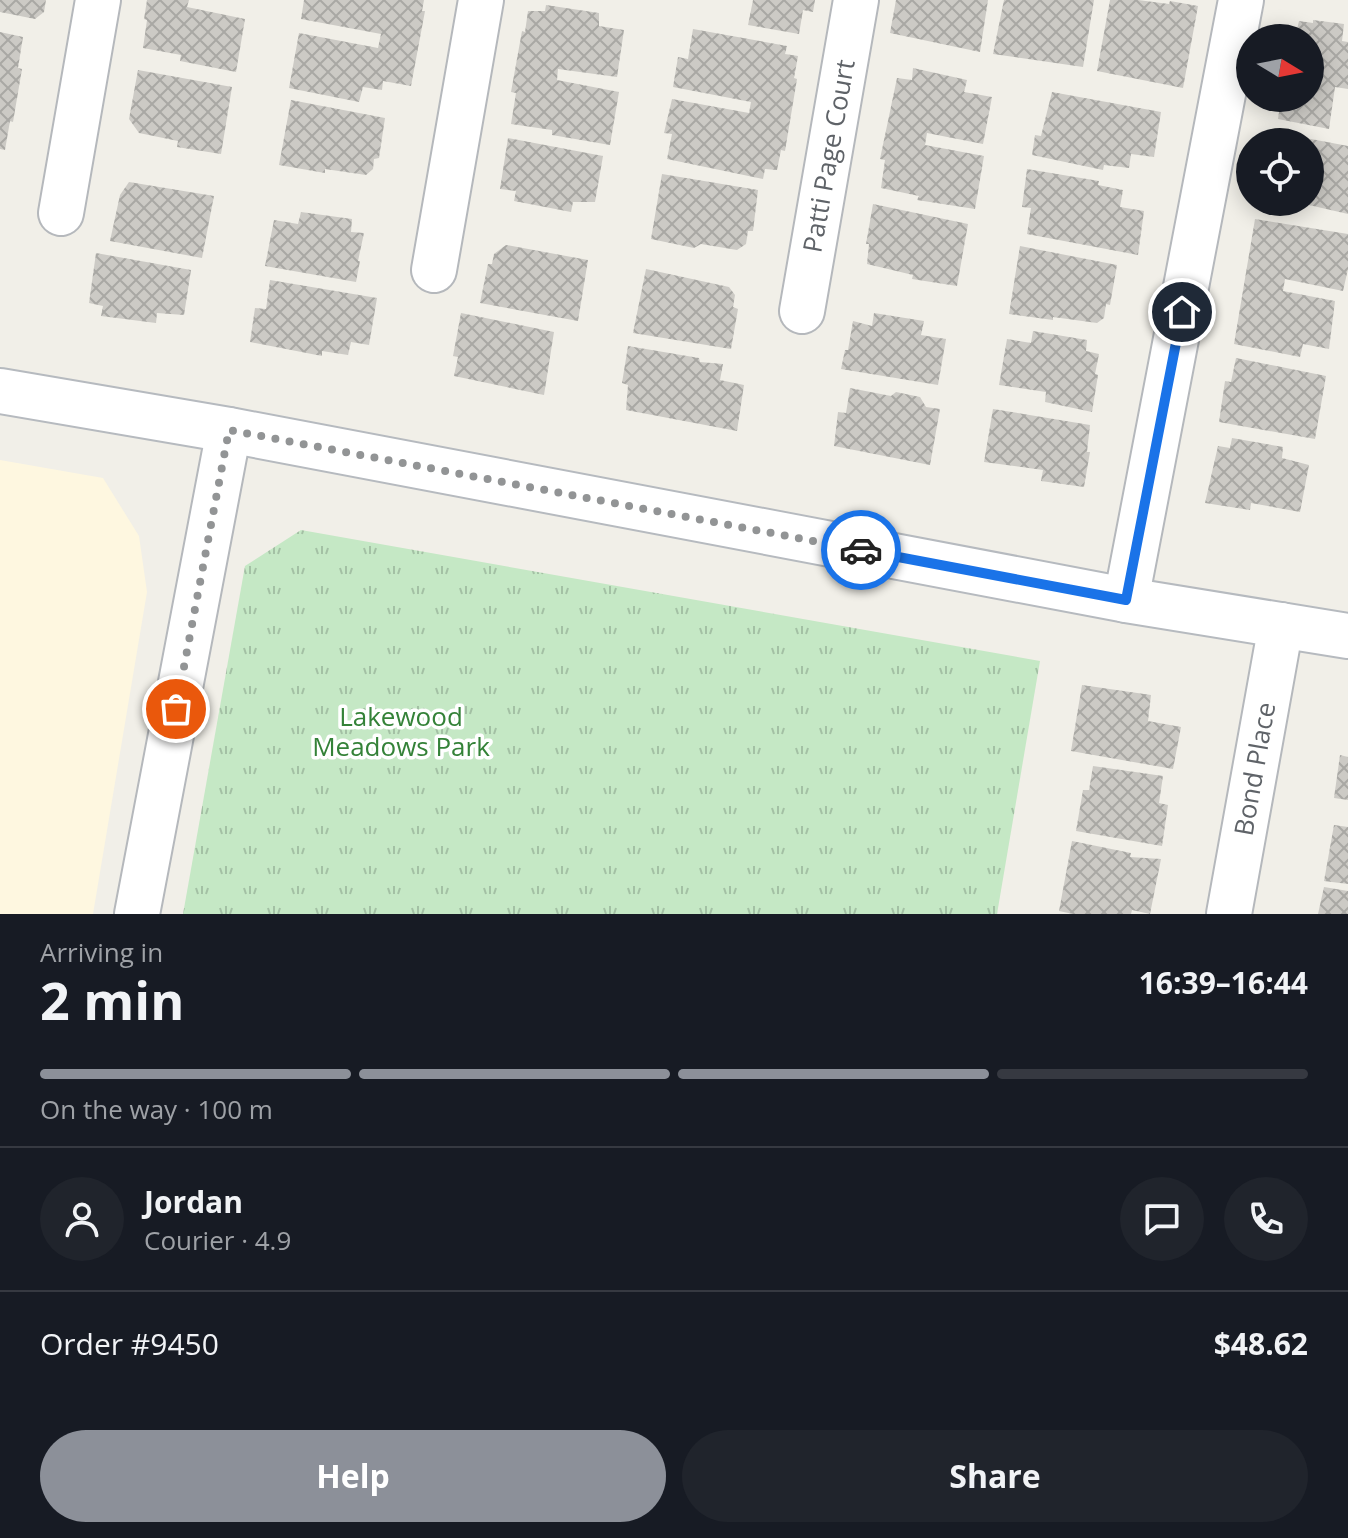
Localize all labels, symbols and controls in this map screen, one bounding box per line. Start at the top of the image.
north arrow [1236,24,1324,112]
map controls [1236,24,1324,216]
street label: Patti Page Court [793,57,863,255]
button: locate [1236,128,1324,216]
pin [1148,278,1216,346]
icon: home [1160,290,1204,334]
courier [821,510,901,590]
icon: car [839,528,883,572]
pin [142,675,210,743]
icon: bag [154,687,198,731]
park label: Lakewood Meadows Park [312,698,490,764]
street label: Bond Place [1225,699,1283,838]
text: Arriving in [40,934,163,970]
text: 16:39–16:44 [1139,962,1308,1003]
text: 2 min [40,964,184,1035]
text: On the way · 100 m [40,1091,273,1127]
button: person [40,1177,124,1261]
button: chat [1120,1177,1204,1261]
button: phone [1224,1177,1308,1261]
text: Jordan [144,1181,243,1222]
text: Courier · 4.9 [144,1222,291,1258]
text: Order #9450 [40,1323,219,1364]
text: $48.62 [1214,1323,1308,1364]
button: Help [40,1430,666,1522]
button: Share [682,1430,1308,1522]

